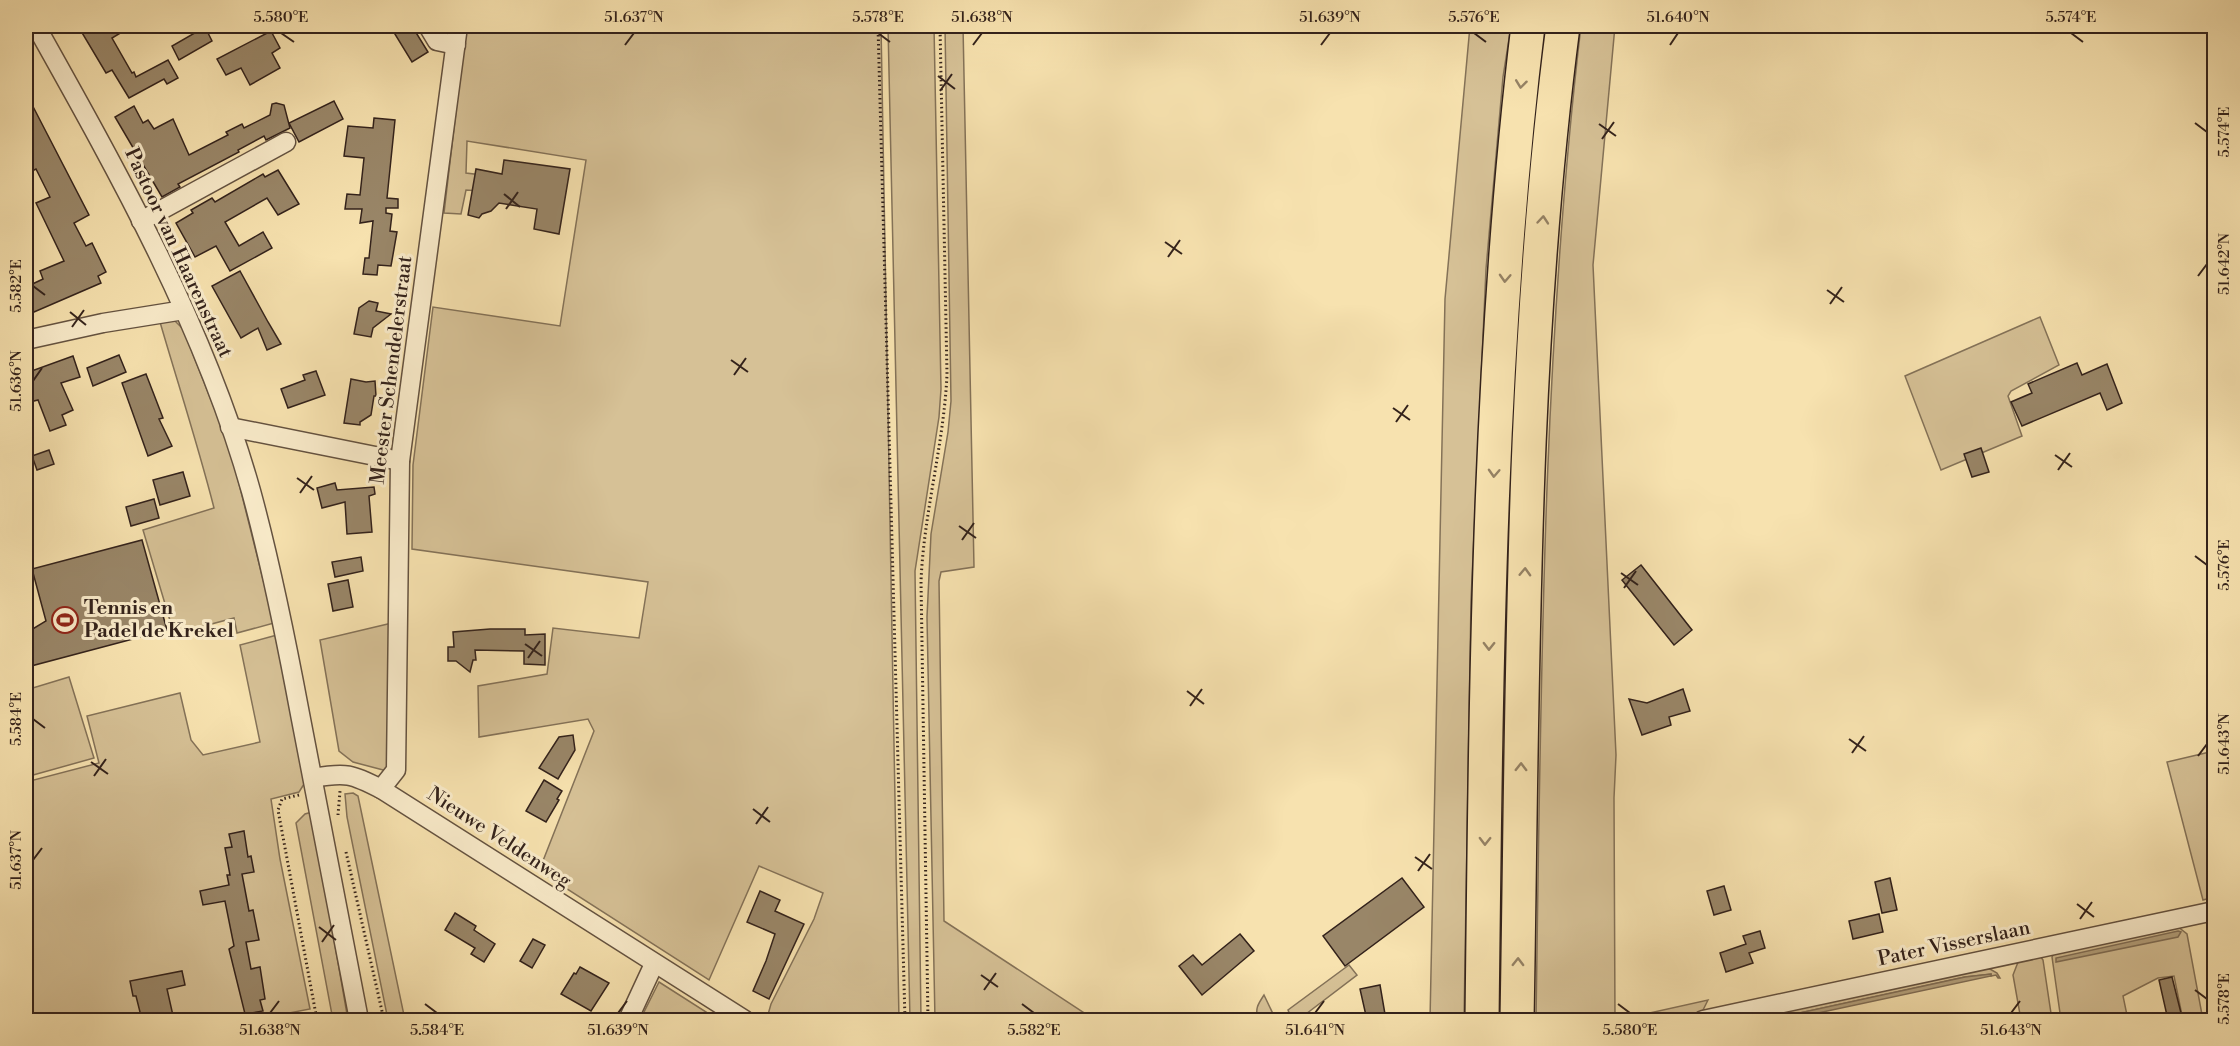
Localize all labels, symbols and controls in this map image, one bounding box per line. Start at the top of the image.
text: 5.580°E [254,8,308,27]
text: 51.637°N [604,8,664,27]
text: 5.578°E [852,8,904,27]
text: 51.638°N [951,8,1013,27]
text: 51.639°N [1299,8,1361,27]
text: 5.576°E [1448,8,1500,27]
text: 51.640°N [1646,8,1710,27]
text: 5.574°E [2046,8,2096,27]
one-way arrow [1515,79,1527,88]
text: 5.574°E [2215,107,2234,157]
street label: Pastoor van Haarenstraat [118,144,238,362]
one-way arrow [1536,215,1549,224]
text: 51.642°N [2215,233,2234,295]
street label: Meester Schendelerstraat [366,254,418,486]
text: 5.582°E [7,259,26,313]
one-way arrow [1498,273,1511,282]
text: 51.636°N [7,350,26,412]
one-way arrow [1487,468,1500,477]
text: 5.576°E [2215,539,2234,591]
one-way arrow [1519,568,1531,577]
place label: Tennis en Padel de Krekel [84,596,234,644]
sports icon: Tennis en Padel de Krekel [50,605,80,635]
one-way arrow [1483,642,1495,651]
text: 5.584°E [7,692,26,746]
text: 51.643°N [2215,713,2234,775]
one-way arrow [1515,763,1527,772]
street label: Nieuwe Veldenweg [422,782,576,894]
text: 51.637°N [7,830,26,890]
one-way arrow [1479,837,1491,846]
street label: Pater Visserslaan [1875,916,2033,972]
one-way arrow [1511,958,1524,967]
text: 5.578°E [2215,973,2234,1025]
text: 51.638°N [239,1021,301,1040]
text: 5.584°E [410,1021,464,1040]
text: 51.639°N [587,1021,649,1040]
text: 5.582°E [1007,1021,1061,1040]
text: 51.641°N [1285,1021,1345,1040]
text: 5.580°E [1603,1021,1657,1040]
text: 51.643°N [1980,1021,2042,1040]

